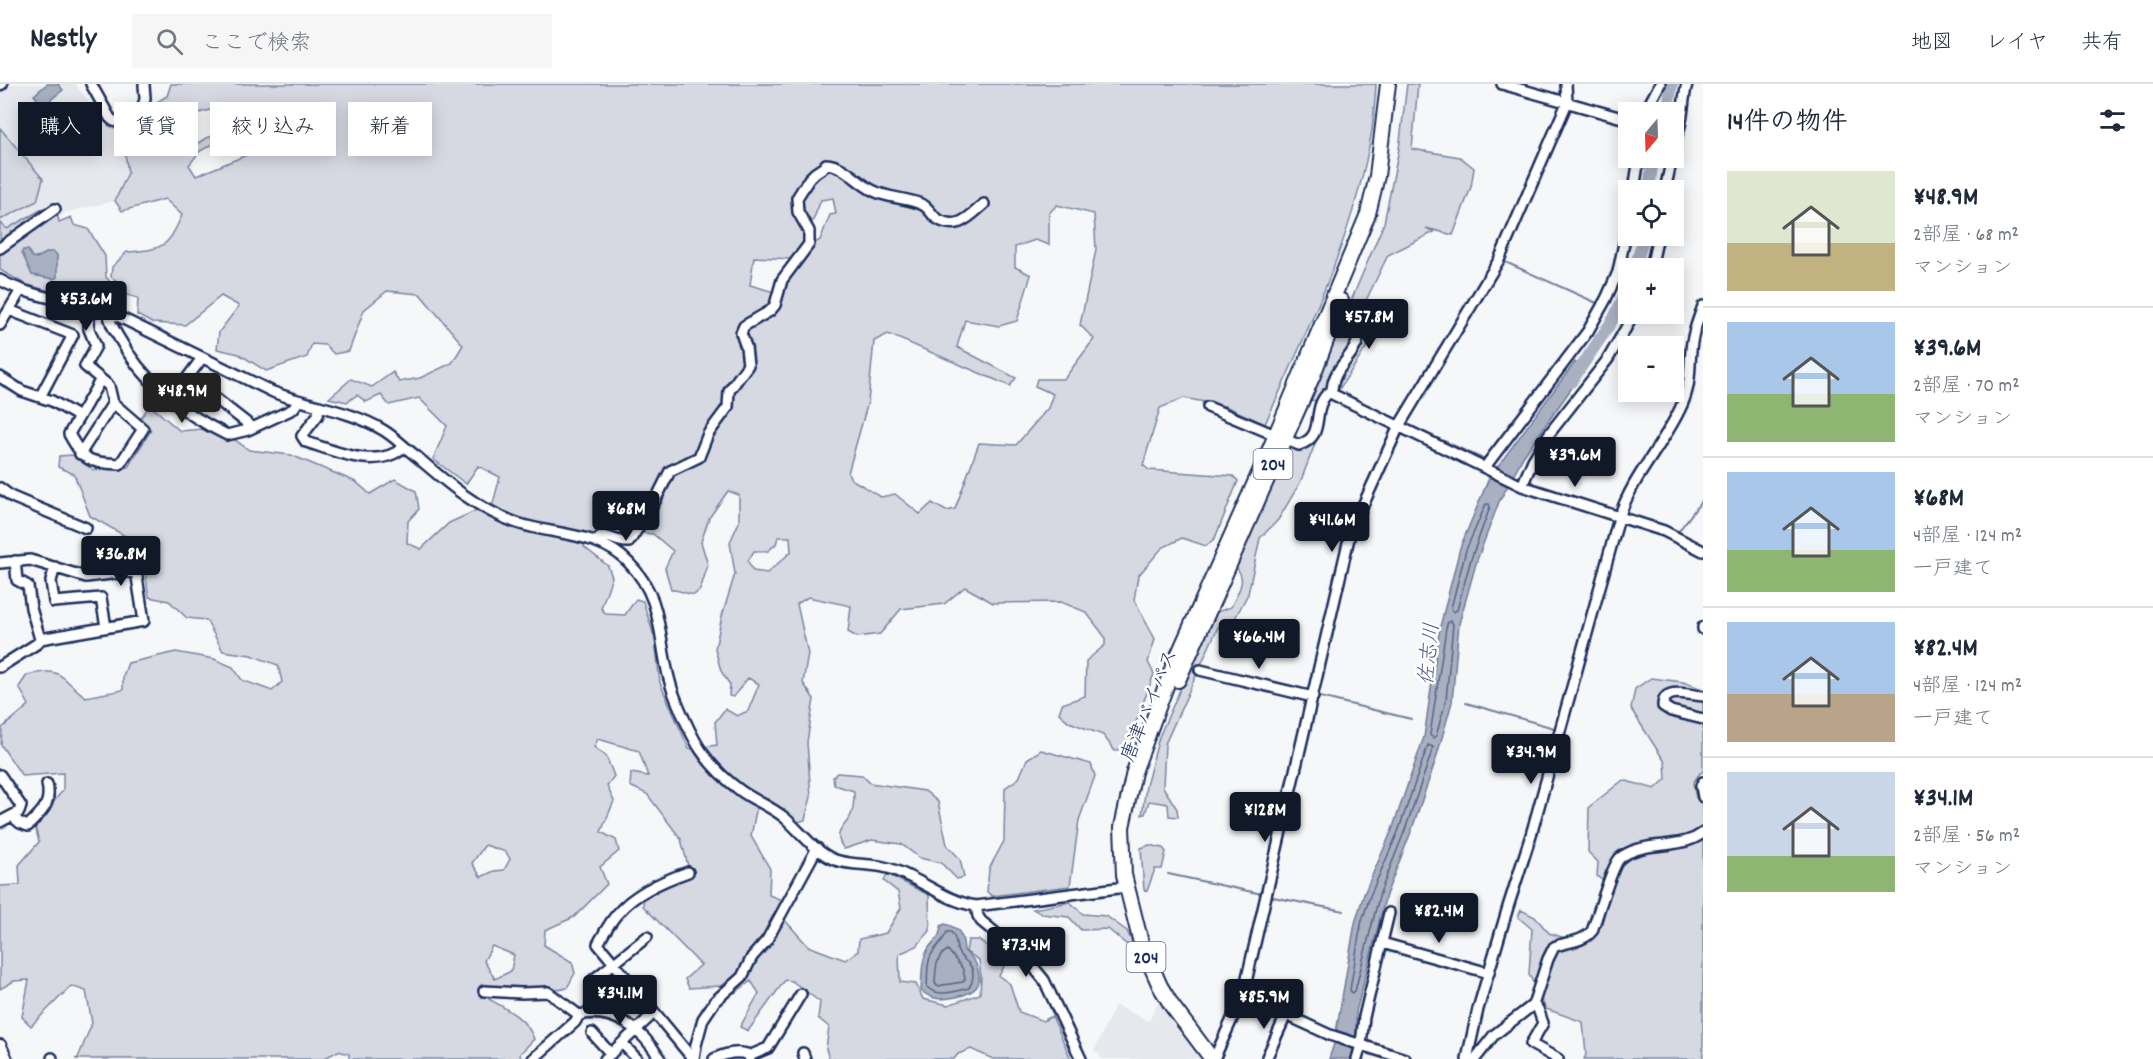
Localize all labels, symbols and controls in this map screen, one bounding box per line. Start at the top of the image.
search box [132,14,552,68]
text: Nestly [30,21,96,61]
icon: search [153,25,186,58]
text: ここで検索 [201,29,311,60]
text: 地図 [1911,29,1953,59]
text: レイヤ [1986,29,2048,59]
text: 共有 [2081,29,2123,59]
chip: 購入 [18,102,102,156]
chip: 賃貸 [114,102,198,156]
chip: 絞り込み [210,102,336,156]
chip: 新着 [348,102,432,156]
north arrow [1618,102,1684,168]
map controls [1618,102,1684,402]
icon: filters [2096,104,2129,137]
text: 14件の物件 [1727,105,1847,142]
button: locate [1618,180,1684,246]
text: ¥48.9M [1913,180,1978,217]
icon: home [1775,195,1847,267]
text: 2部屋 · 68 m² [1913,222,2019,250]
text: マンション [1913,255,2012,283]
button: + [1618,258,1684,324]
pin: ¥53.6M [37,281,135,332]
text: ¥53.6M [60,286,112,314]
pin: ¥57.8M [1320,299,1418,350]
text: ¥57.8M [1344,304,1394,332]
text: ¥39.6M [1913,331,1981,368]
button: − [1618,336,1684,402]
icon: home [1775,346,1847,418]
pin: ¥48.9M [133,373,231,424]
text: 2部屋 · 70 m² [1913,373,2020,401]
text: ¥48.9M [157,378,207,406]
text: マンション [1913,406,2012,434]
pin: ¥39.6M [1526,437,1624,488]
text: ¥39.6M [1549,442,1601,470]
road number: 204 [1254,449,1292,479]
text: ¥68M [1913,481,1964,518]
pin: ¥68M [590,491,662,542]
text: ¥68M [606,496,646,524]
icon: home [1775,496,1847,568]
pin: ¥41.6M [1283,502,1381,553]
text: ¥41.6M [1308,507,1356,535]
text: 4部屋 · 124 m² [1913,523,2022,551]
pin: ¥36.8M [72,536,170,587]
text: ¥36.8M [95,541,147,569]
text: 一戸建て [1913,556,1993,584]
pin: ¥66.4M [1210,619,1308,670]
water label: 佐志川 [1413,621,1449,687]
text: ¥66.4M [1233,624,1285,652]
text: ¥82.4M [1913,631,1978,668]
street label: 唐津バイパス [1115,645,1186,767]
icon: home [1775,646,1847,718]
text: 4部屋 · 124 m² [1913,673,2022,701]
text: 一戸建て [1913,706,1993,734]
pin: ¥34.9M [1482,734,1580,785]
text: ¥34.9M [1505,739,1557,767]
text: ¥34.1M [1913,781,1973,818]
pin: ¥128M [1223,792,1307,843]
icon: home [1775,796,1847,868]
text: ¥128M [1244,797,1286,825]
text: 2部屋 · 56 m² [1913,823,2020,851]
text: マンション [1913,856,2012,884]
pin: ¥82.4M [1390,893,1488,944]
text: ¥82.4M [1414,898,1464,926]
pin: ¥73.4M [977,927,1075,978]
text: ¥73.4M [1001,932,1051,960]
road number: 204 [1126,942,1166,972]
pin: ¥34.1M [571,975,669,1026]
pin: ¥85.9M [1215,979,1313,1030]
text: ¥34.1M [597,980,643,1008]
text: ¥85.9M [1238,984,1290,1012]

